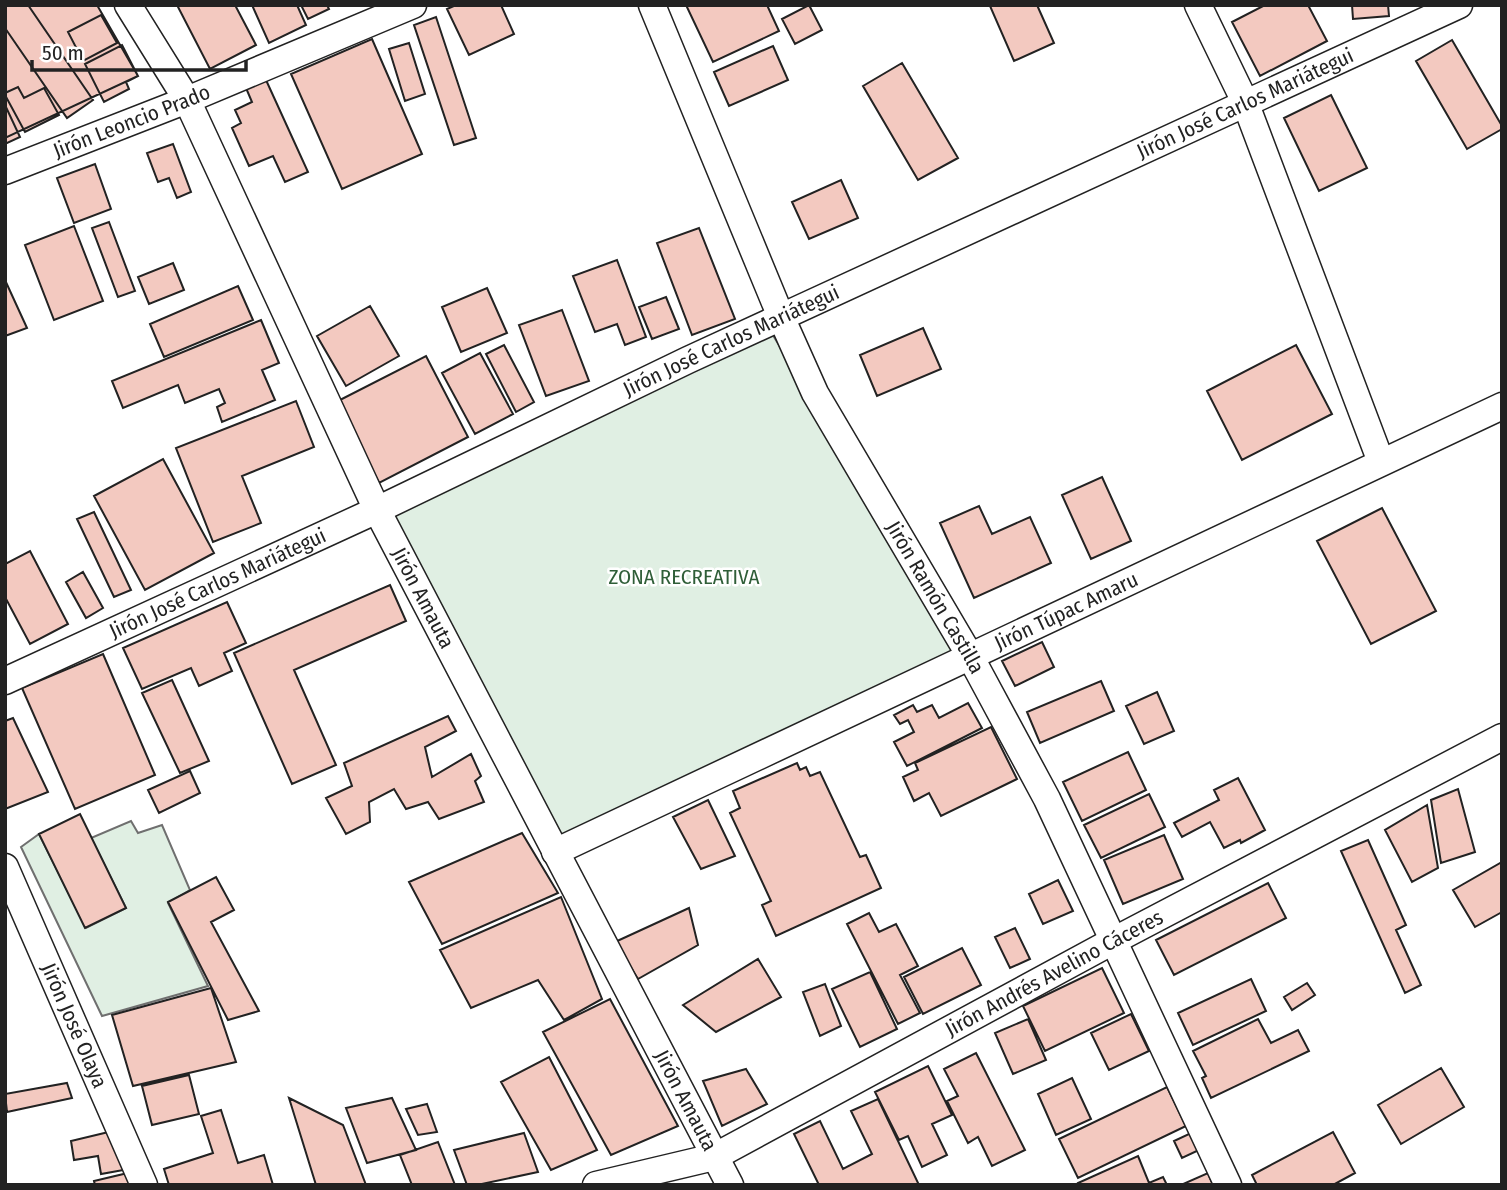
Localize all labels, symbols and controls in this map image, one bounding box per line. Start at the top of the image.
scale bar [32,28,245,72]
text: 50 m [42,40,84,66]
street label: Jirón José Carlos Mariátegui [1133,42,1357,165]
street label: Jirón Leoncio Prado [49,79,214,164]
street label: Jirón José Carlos Mariátegui [619,279,843,402]
street label: Jirón Ramón Castilla [880,516,990,678]
street label: Jirón José Carlos Mariátegui [105,522,330,644]
street label: Jirón Amauta [386,543,460,653]
park label: ZONA RECREATIVA [609,564,759,590]
street label: Jirón Túpac Amaru [990,566,1142,656]
street label: Jirón Andrés Avelino Cáceres [941,904,1168,1042]
street label: Jirón José Olaya [36,959,113,1092]
street label: Jirón Amauta [649,1046,723,1155]

